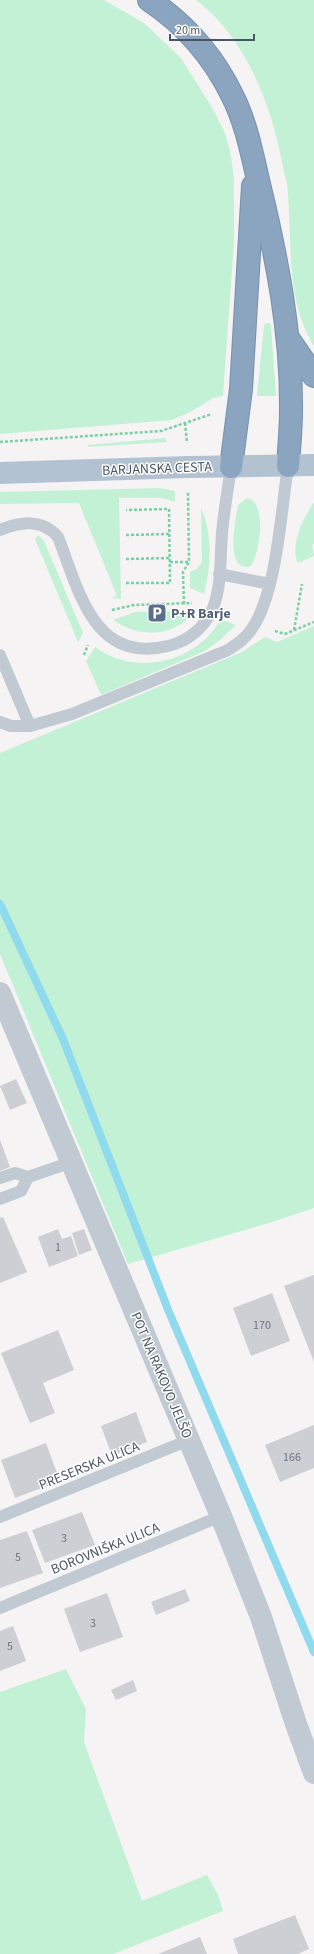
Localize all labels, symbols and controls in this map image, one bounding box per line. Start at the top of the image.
scale bar [170,16,254,42]
text: 20 m [176,22,200,39]
street label: BARJANSKA CESTA [102,457,213,481]
parking icon: P+R Barje [146,602,168,624]
place label: P+R Barje [171,604,231,624]
house number: 1 [55,1239,61,1256]
street label: POT NA RAKOVO JELŠO [125,1309,197,1442]
house number: 170 [253,1317,271,1334]
street label: PRESERSKA ULICA [36,1436,143,1495]
house number: 166 [283,1449,301,1466]
street label: BOROVNIŠKA ULICA [48,1518,163,1580]
house number: 3 [61,1530,67,1547]
house number: 5 [15,1549,21,1566]
house number: 3 [90,1615,96,1632]
house number: 5 [7,1638,13,1655]

